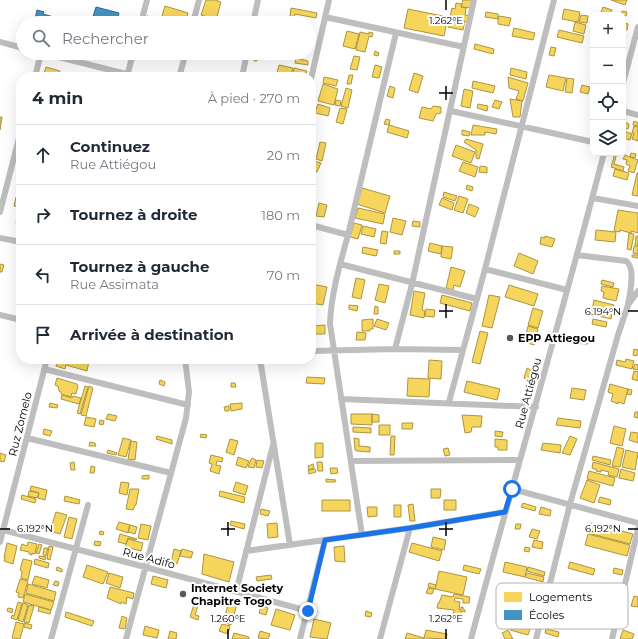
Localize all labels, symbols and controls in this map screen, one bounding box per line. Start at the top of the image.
map controls [590,12,626,156]
button: + [590,12,626,48]
text: 1.262°E [429,14,463,27]
search box [16,16,316,60]
icon: search [30,27,52,49]
text: Rechercher [62,29,149,48]
button: − [590,48,626,84]
button: locate [590,84,626,120]
text: 4 min [32,88,83,108]
text: À pied · 270 m [208,90,300,106]
button: layers [590,120,626,156]
text: Continuez [70,137,150,156]
icon: ahead [32,144,54,166]
text: 20 m [267,147,300,163]
text: Rue Attiégou [70,156,156,172]
icon: right [32,204,54,226]
text: Tournez à droite [70,205,198,224]
text: 180 m [261,207,300,223]
text: Tournez à gauche [70,257,209,276]
icon: left [32,264,54,286]
text: 70 m [267,267,300,283]
text: Rue Assimata [70,276,159,292]
text: 6.194°N [585,305,621,318]
icon: arrive [32,324,54,346]
text: Arrivée à destination [70,325,234,344]
place label: EPP Attiegou [518,331,595,345]
marker: EPP Attiegou [505,333,515,343]
street label: Rue Attiégou [512,356,544,430]
street label: Ruz Zomelo [5,390,35,458]
route start [503,480,521,498]
text: 6.192°N [17,522,53,535]
text: 6.192°N [585,522,621,535]
street label: Rue Adifo [121,544,177,572]
place label: Internet Society Chapitre Togo [191,581,283,608]
legend [496,583,628,629]
marker: Internet Society Chapitre Togo [178,589,188,599]
text: Logements [529,590,593,604]
route end [299,602,317,620]
text: Écoles [529,608,565,622]
text: 1.260°E [210,612,246,625]
text: 1.262°E [429,612,463,625]

